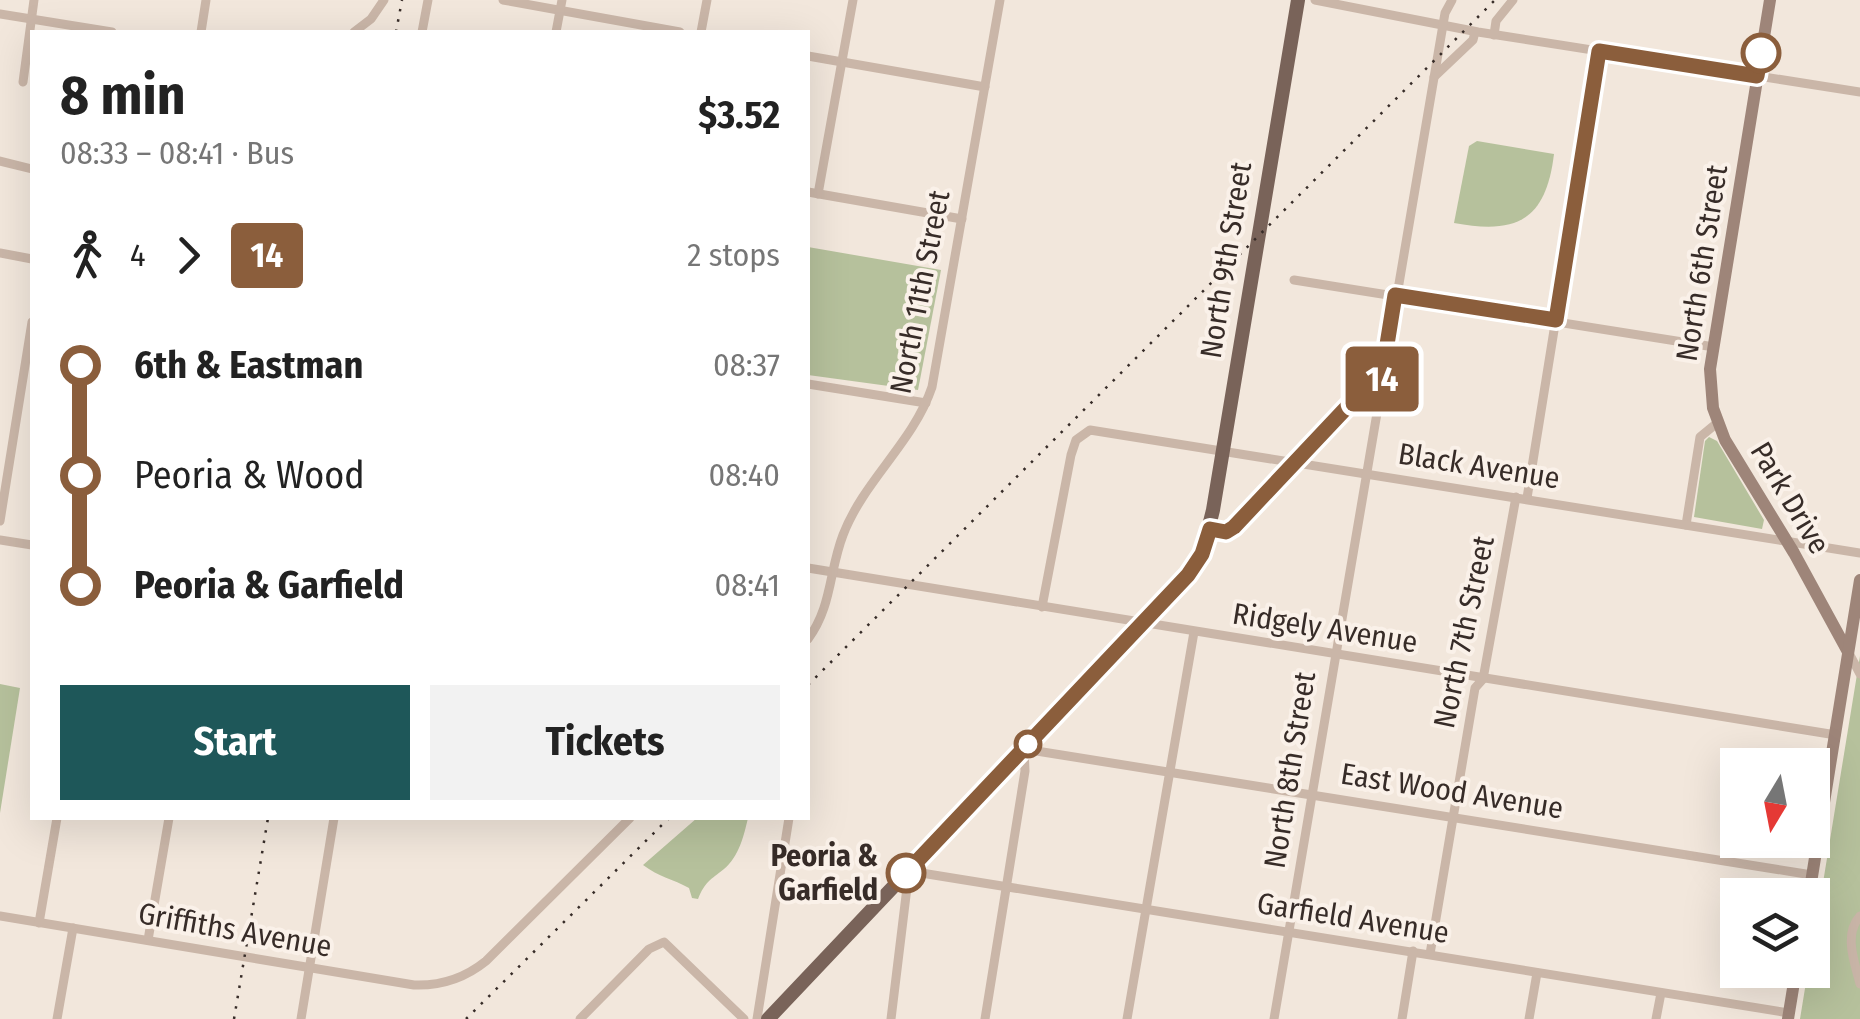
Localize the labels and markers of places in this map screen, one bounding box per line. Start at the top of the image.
unlabelled marker [1742,34,1780,72]
unlabelled marker [1015,731,1041,757]
place label: Peoria & Garfield [771,838,878,908]
marker: Peoria & Garfield [887,854,925,892]

